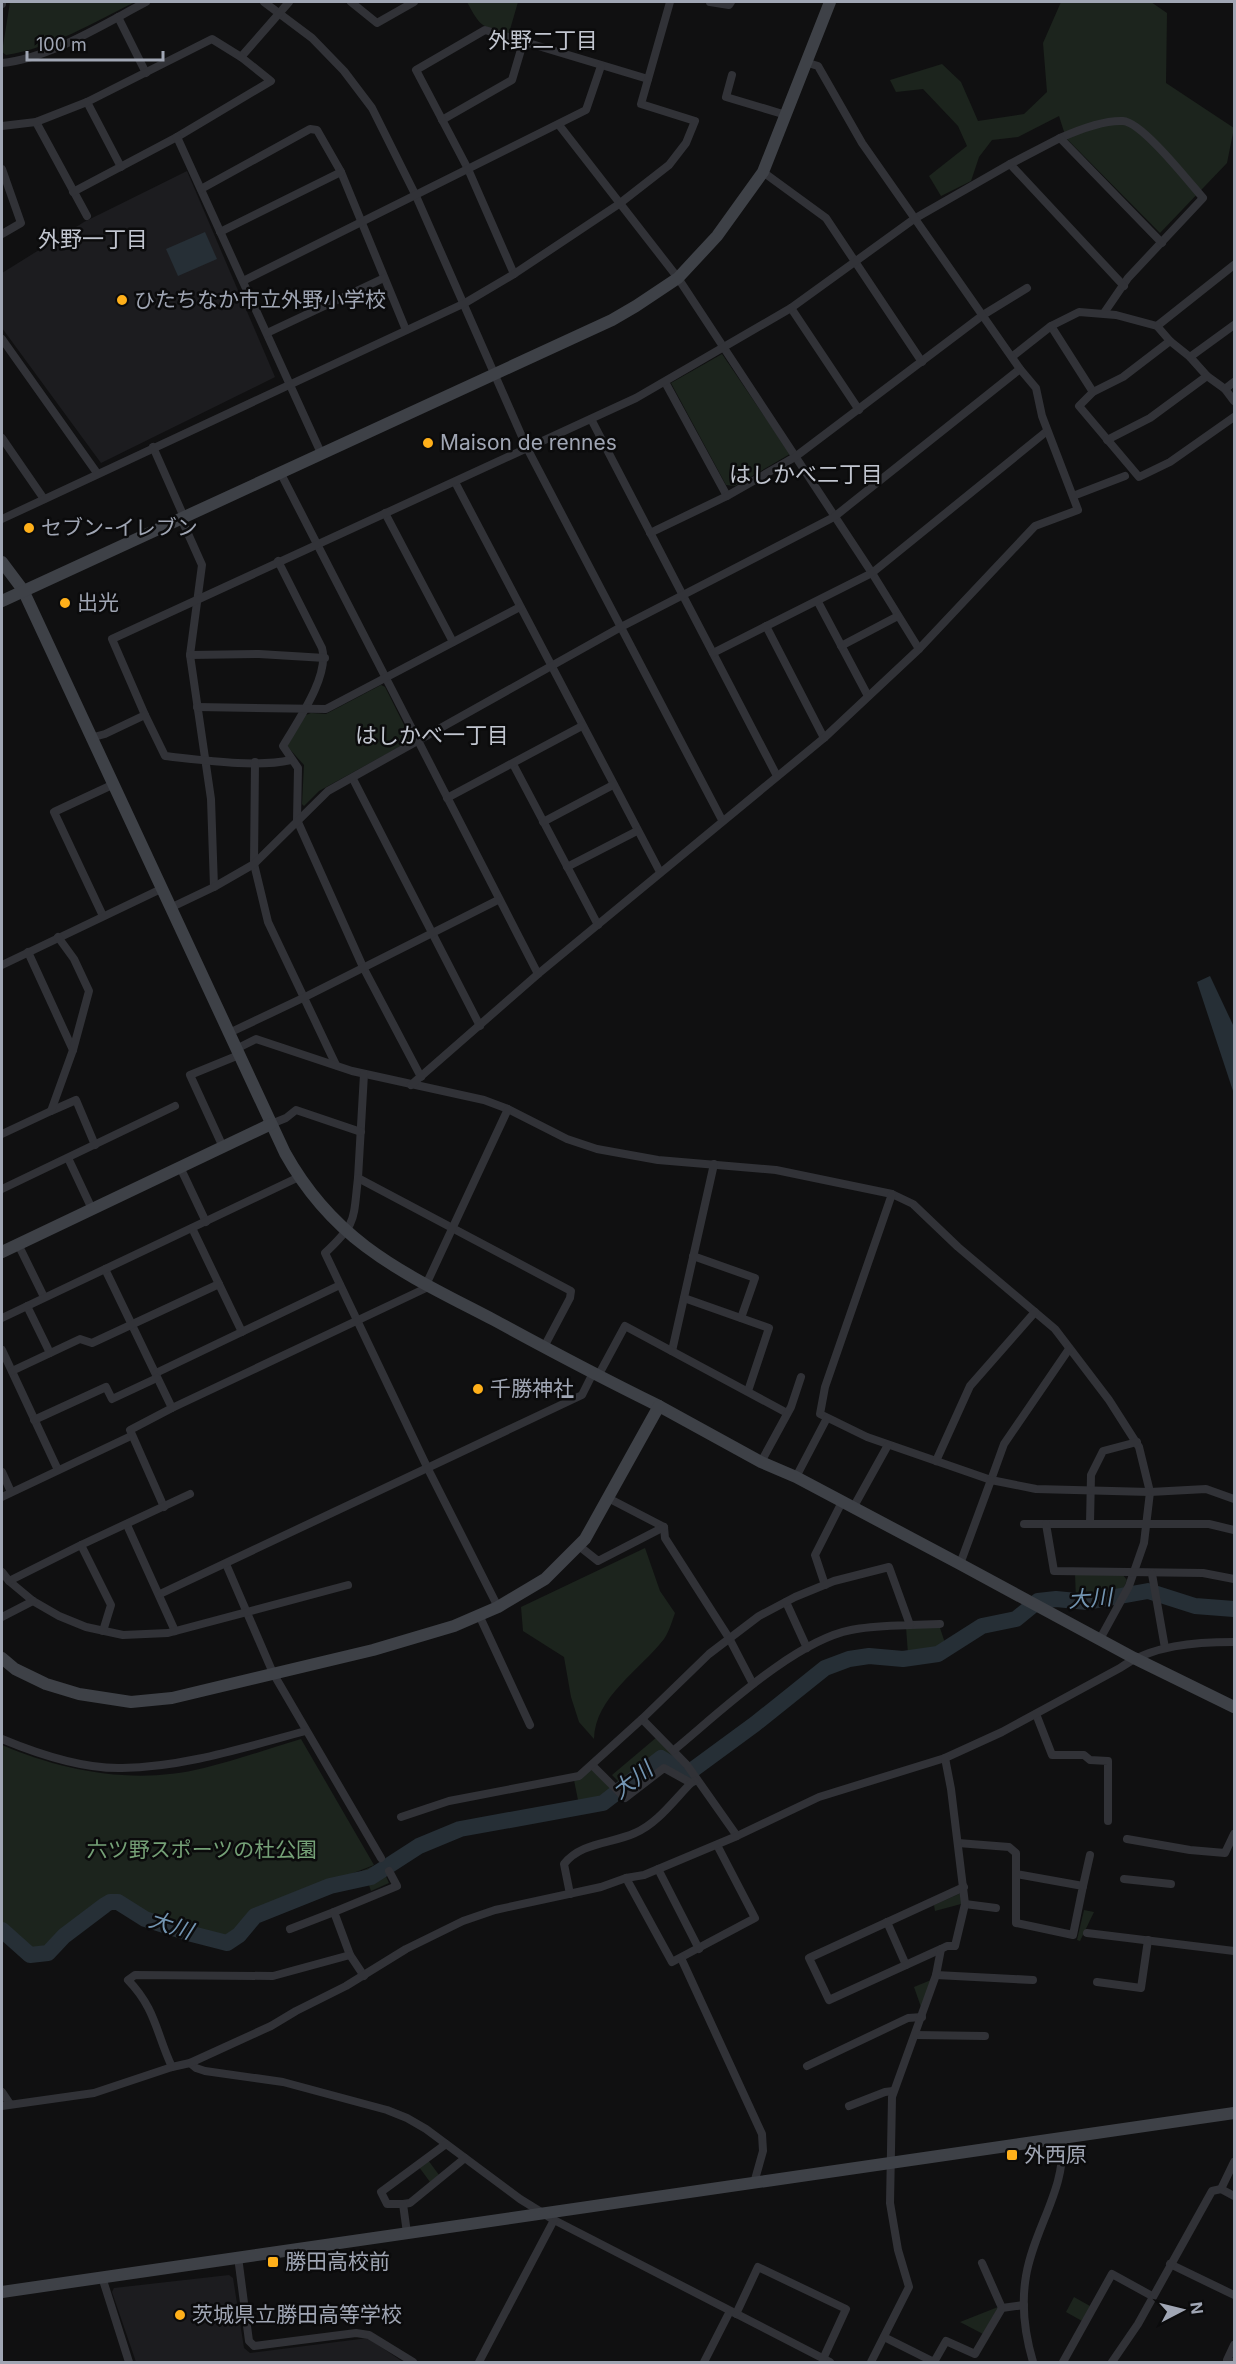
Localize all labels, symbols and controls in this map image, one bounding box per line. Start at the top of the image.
scale bar [27,24,164,62]
district label: 外野二丁目 [488,27,598,53]
text: 100 m [36,34,87,55]
district label: 外野一丁目 [38,226,148,252]
place label: ひたちなか市立外野小学校 [134,287,386,312]
marker: ひたちなか市立外野小学校 [115,293,129,307]
place label: Maison de rennes [440,430,617,455]
marker: Maison de rennes [421,436,435,450]
district label: はしかべ二丁目 [729,461,883,487]
place label: セブン-イレブン [41,515,198,540]
marker: セブン-イレブン [22,521,36,535]
place label: 出光 [77,590,119,615]
marker: 出光 [58,596,72,610]
district label: はしかべ一丁目 [355,722,509,748]
place label: 千勝神社 [490,1376,574,1401]
marker: 千勝神社 [471,1382,485,1396]
water label: 大川 [1067,1583,1115,1613]
water label: 大川 [607,1755,659,1804]
park label: 六ツ野スポーツの杜公園 [87,1837,317,1862]
water label: 大川 [146,1906,198,1945]
place label: 外西原 [1024,2142,1087,2167]
marker: 外西原 [1005,2148,1019,2162]
place label: 勝田高校前 [285,2249,390,2274]
marker: 勝田高校前 [266,2255,280,2269]
north arrow [1152,2280,1212,2340]
text: N [1186,2301,1208,2315]
place label: 茨城県立勝田高等学校 [192,2302,402,2327]
marker: 茨城県立勝田高等学校 [173,2308,187,2322]

